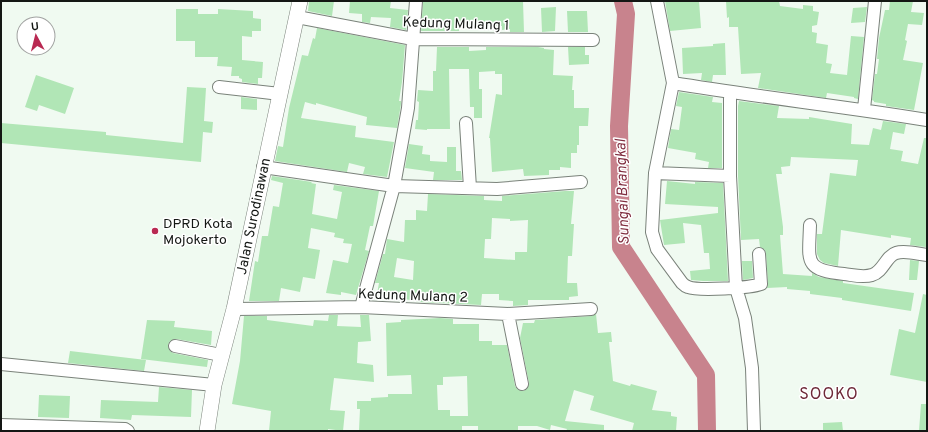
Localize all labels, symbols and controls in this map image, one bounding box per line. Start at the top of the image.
street label: Kedung Mulang 1 [402,14,510,35]
north arrow [16,16,56,56]
text: U [30,20,40,34]
water label: Sungai Brangkal [612,138,635,245]
street label: Jalan Surodinawan [234,156,275,276]
place label: DPRD Kota Mojokerto [163,216,233,249]
marker: DPRD Kota Mojokerto [150,226,160,236]
street label: Kedung Mulang 2 [358,286,468,307]
district label: SOOKO [799,385,859,405]

